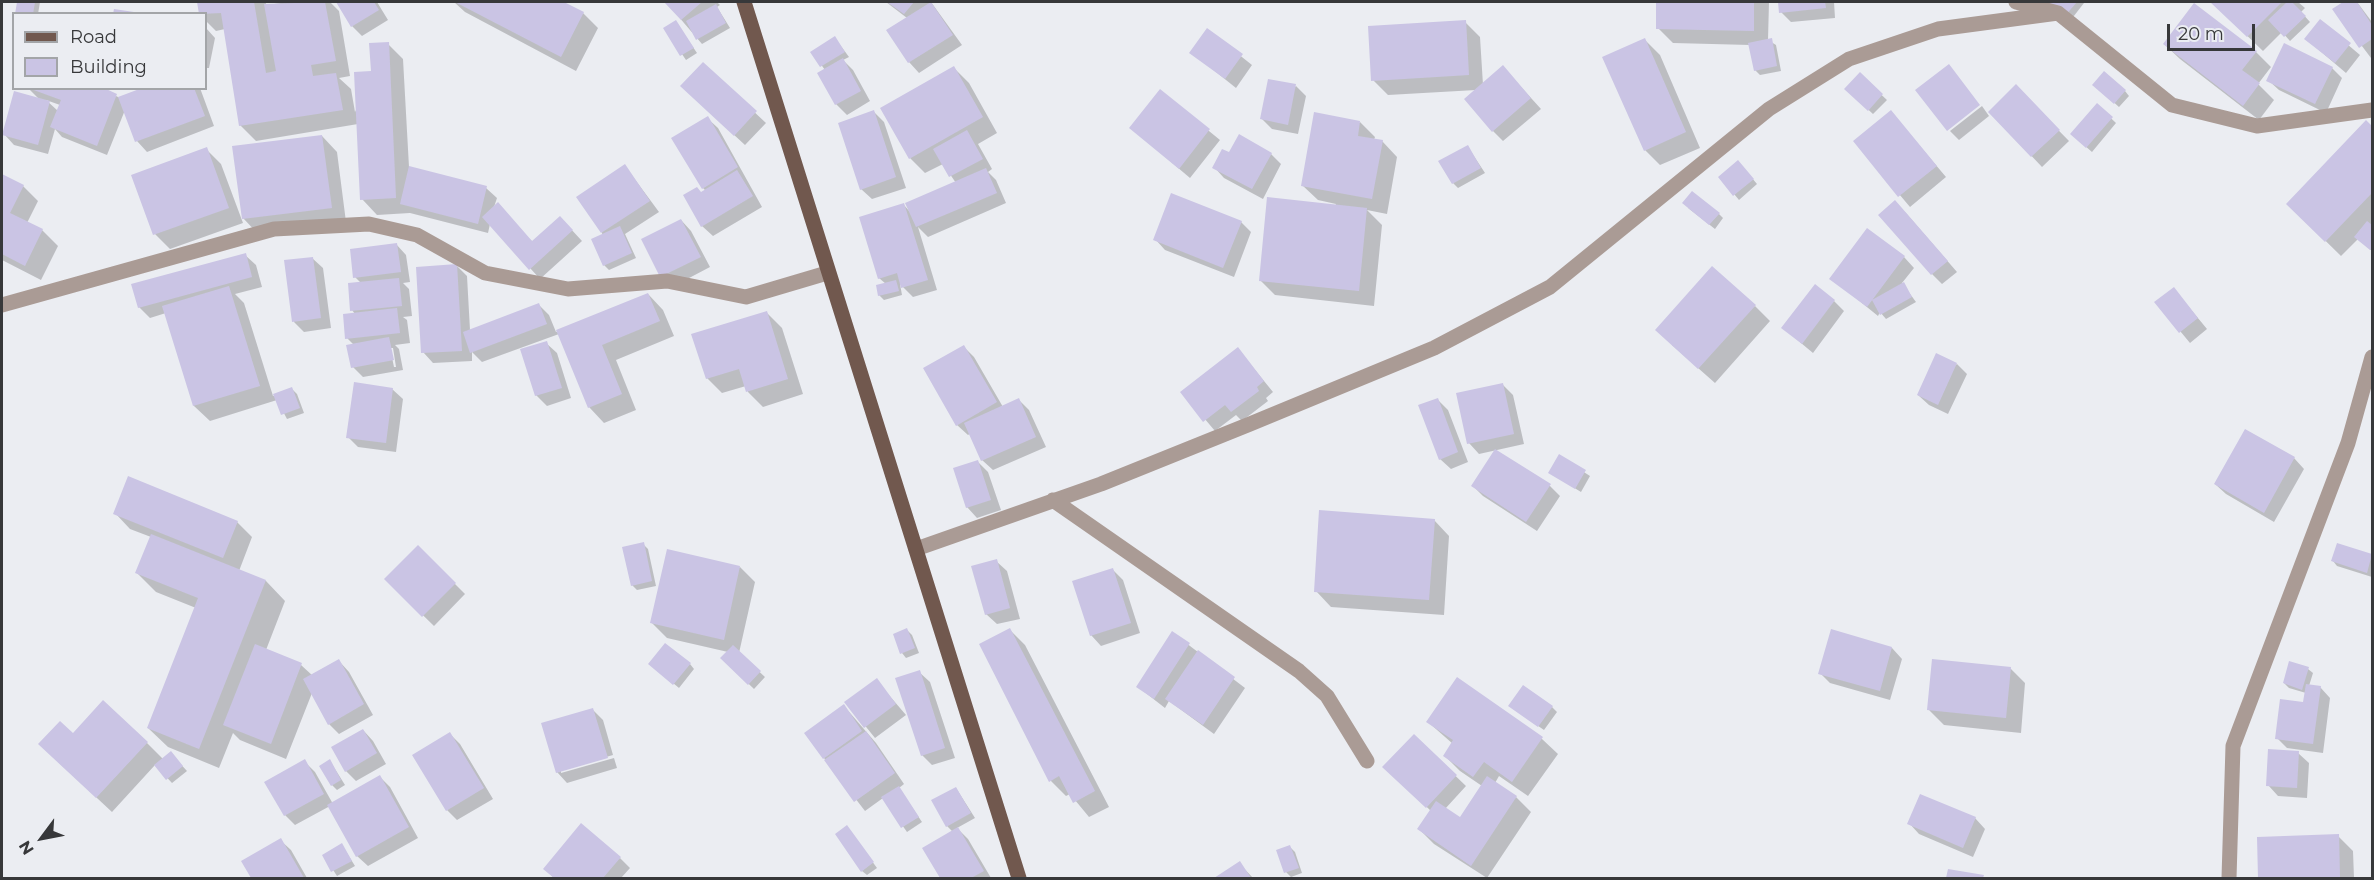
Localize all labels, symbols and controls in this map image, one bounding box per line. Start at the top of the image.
legend [12,12,207,90]
scale bar [2170,12,2258,50]
text: 20 m [2178,23,2224,45]
text: Road [70,26,117,48]
text: Building [70,56,147,78]
north arrow [12,808,72,868]
text: N [15,837,38,858]

